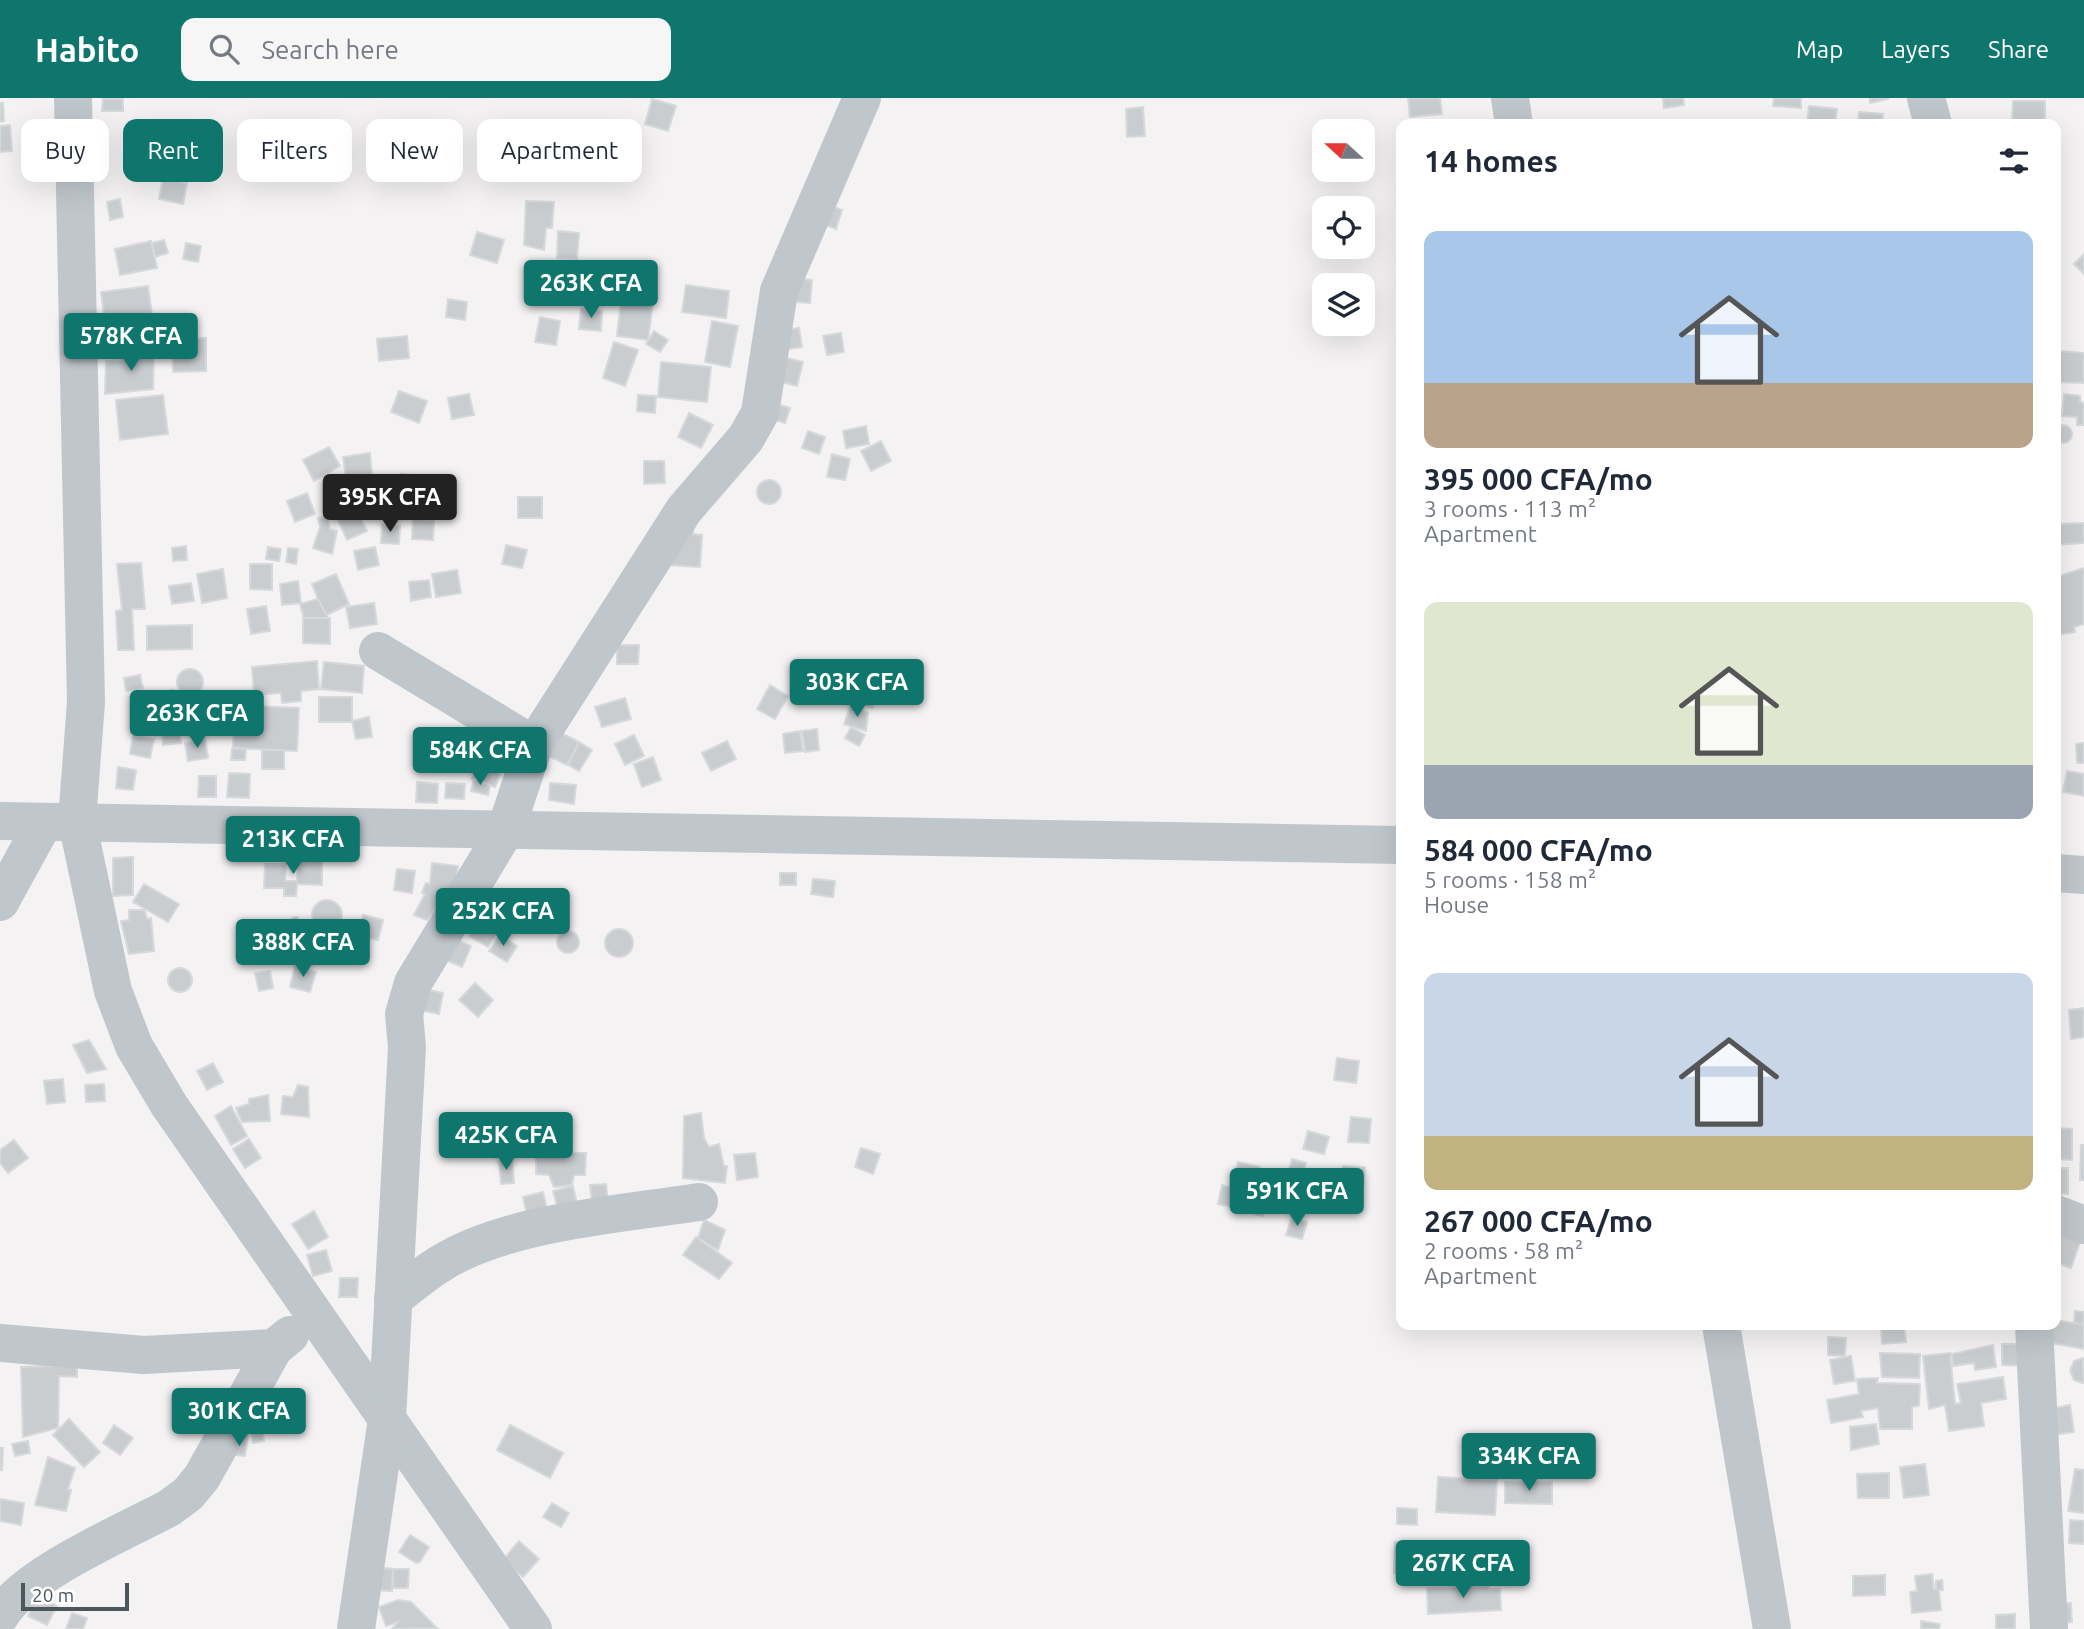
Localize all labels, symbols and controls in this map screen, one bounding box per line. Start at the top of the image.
search box [181,18,671,81]
icon: search [205,30,243,68]
text: Habito [35,31,139,68]
text: Search here [261,35,399,64]
text: Map [1796,36,1843,63]
text: Layers [1881,36,1950,63]
text: Share [1988,36,2049,63]
chip: Buy [21,119,109,182]
chip: Rent [123,119,223,182]
chip: Filters [237,119,352,182]
chip: New [366,119,463,182]
chip: Apartment [477,119,642,182]
north arrow [1312,119,1376,182]
map controls [1312,119,1375,336]
icon: filters [1995,142,2033,180]
text: 14 homes [1424,144,1558,178]
button: locate [1312,196,1375,259]
pin: 263K CFA [519,260,663,320]
text: 263K CFA [540,270,642,295]
button: layers [1312,273,1375,336]
icon: home [1666,277,1792,403]
pin: 578K CFA [59,314,203,373]
text: 578K CFA [80,323,182,348]
text: 395 000 CFA/mo [1424,462,1653,496]
pin: 395K CFA [318,474,462,534]
text: 395K CFA [339,484,441,509]
text: 3 rooms · 113 m² [1424,496,1596,521]
text: Apartment [1424,521,1537,546]
icon: home [1666,648,1792,774]
pin: 303K CFA [785,660,929,719]
text: 303K CFA [806,669,908,694]
pin: 263K CFA [125,690,269,750]
text: 263K CFA [146,700,248,725]
pin: 584K CFA [408,728,552,787]
text: 584K CFA [429,737,531,762]
pin: 213K CFA [221,816,365,876]
text: 213K CFA [242,826,344,851]
text: 584 000 CFA/mo [1424,833,1653,867]
text: 5 rooms · 158 m² [1424,867,1596,892]
pin: 252K CFA [431,888,575,948]
text: House [1424,892,1489,917]
text: 252K CFA [452,898,554,923]
pin: 388K CFA [231,920,375,979]
text: 388K CFA [252,929,354,954]
icon: home [1666,1019,1792,1145]
pin: 425K CFA [434,1112,578,1172]
text: 425K CFA [455,1122,557,1147]
pin: 591K CFA [1225,1168,1369,1228]
text: 591K CFA [1246,1178,1348,1203]
text: 267 000 CFA/mo [1424,1204,1653,1238]
text: 2 rooms · 58 m² [1424,1238,1583,1263]
text: Apartment [1424,1263,1537,1288]
pin: 301K CFA [167,1388,311,1448]
text: 301K CFA [188,1398,290,1423]
pin: 334K CFA [1457,1434,1601,1493]
text: 334K CFA [1478,1443,1580,1468]
pin: 267K CFA [1391,1540,1535,1600]
text: 267K CFA [1412,1550,1514,1575]
scale bar [21,1580,130,1612]
text: 20 m [32,1584,74,1606]

